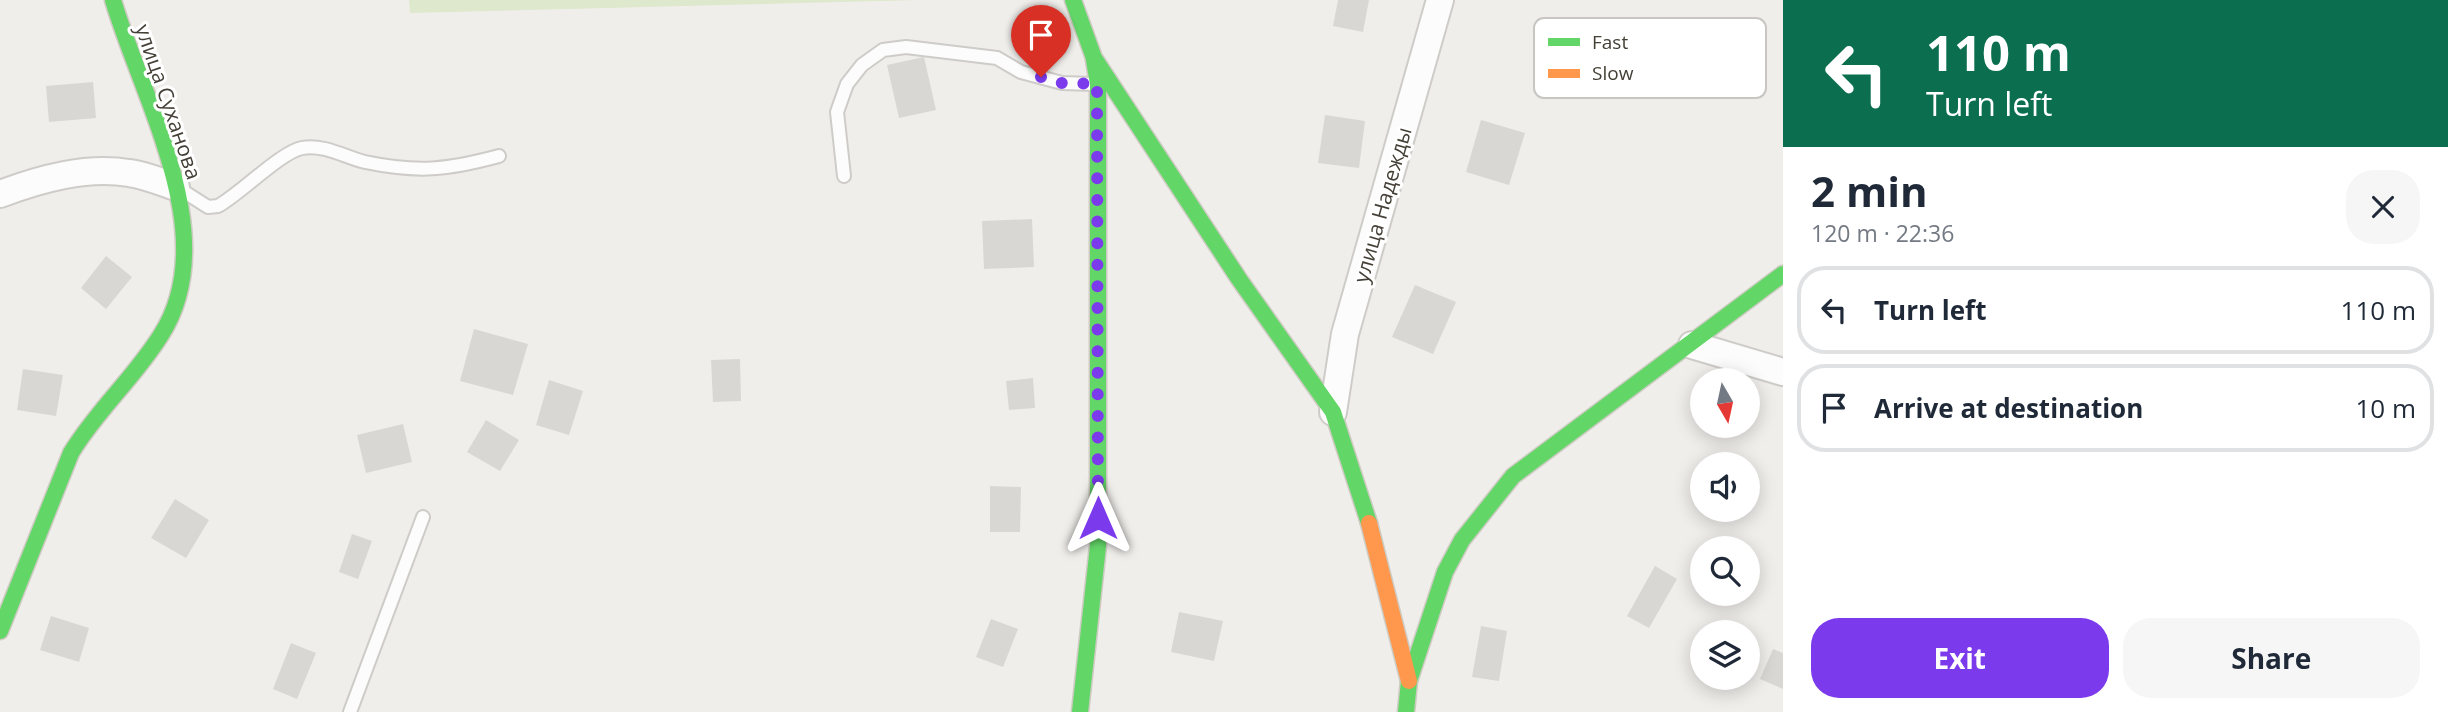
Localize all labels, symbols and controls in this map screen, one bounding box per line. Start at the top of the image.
pin [1011,5,1071,77]
icon: arrive [1022,16,1060,54]
legend [1534,18,1766,98]
text: 110 m [1926,19,2071,85]
street label: улица Суханова [129,20,209,183]
icon: left [1811,28,1902,119]
text: Fast [1592,29,1628,55]
text: Slow [1592,60,1634,86]
text: Turn left [1926,82,2052,125]
street label: улица Надежды [1346,124,1418,286]
text: 2 min [1811,162,1928,219]
button: close [2346,170,2420,244]
text: 120 m · 22:36 [1811,217,1954,249]
icon: left [1815,291,1853,329]
text: Turn left [1874,292,1986,328]
text: 110 m [2341,292,2416,328]
north arrow [1690,368,1760,438]
map controls [1690,368,1760,690]
icon: arrive [1815,389,1853,427]
text: Arrive at destination [1874,390,2143,426]
text: 10 m [2355,390,2416,426]
button: sound [1690,452,1760,522]
position arrow [1061,481,1135,555]
button: search [1690,536,1760,606]
button: Exit [1811,618,2109,698]
button: Share [2123,618,2420,698]
button: layers [1690,620,1760,690]

